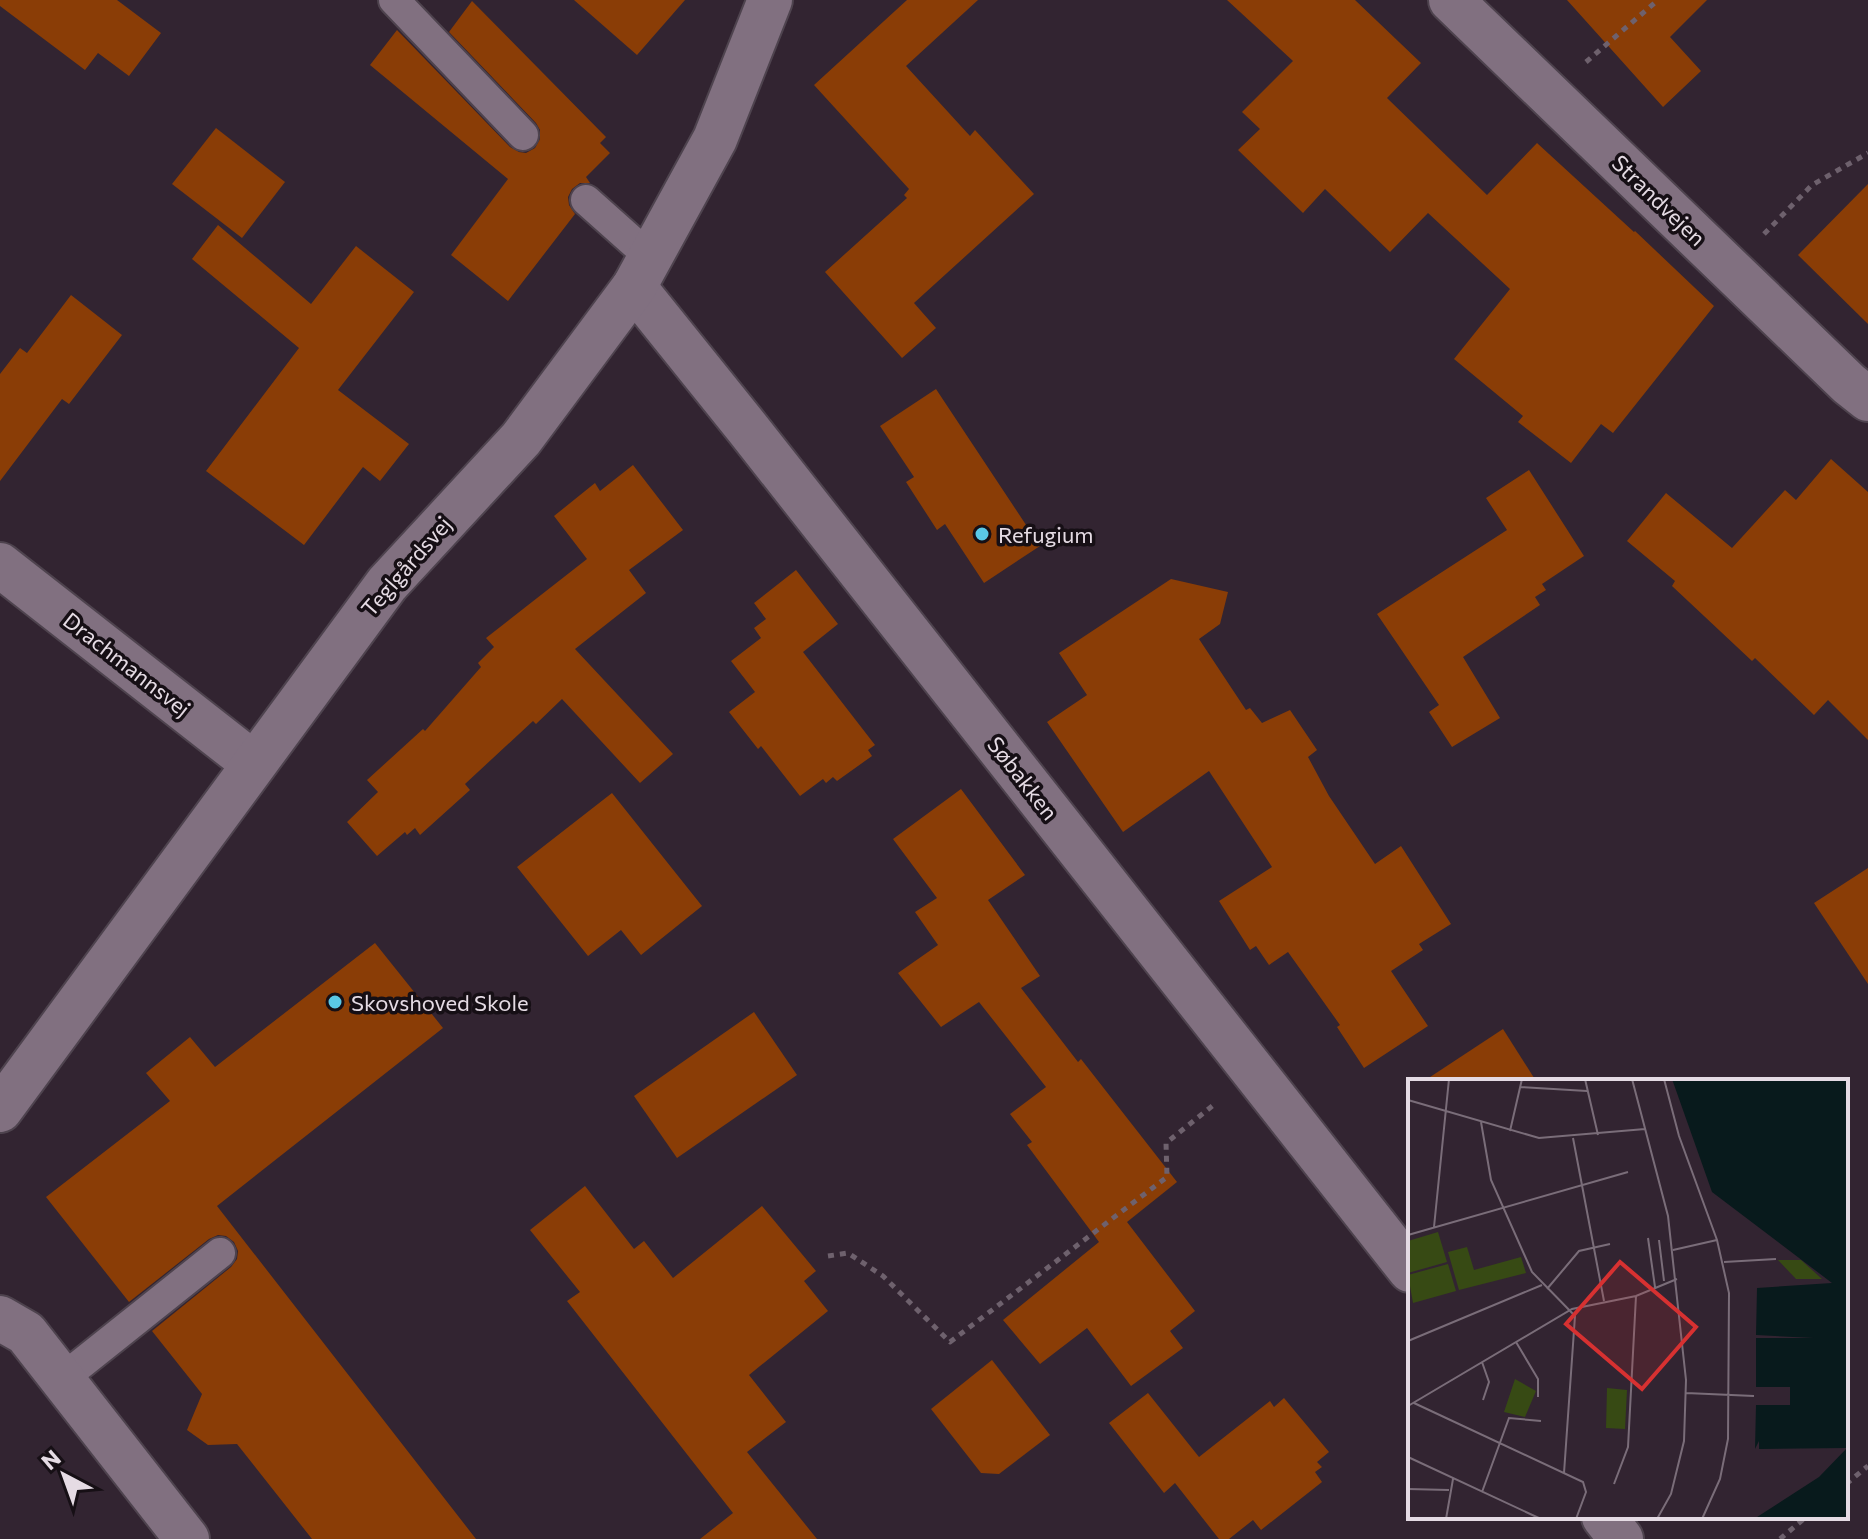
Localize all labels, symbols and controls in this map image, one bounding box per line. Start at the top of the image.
street label: Strandvejen [1607,149,1711,251]
street label: Teglgårdsvej [355,510,457,622]
place label: Refugium [998,521,1094,548]
marker: Refugium [973,525,991,543]
street label: Drachmannsvej [58,606,196,722]
street label: Søbakken [982,731,1064,825]
place label: Skovshoved Skole [351,989,529,1016]
marker: Skovshoved Skole [326,993,344,1011]
inset map [1408,1079,1848,1519]
north arrow [24,1435,104,1515]
text: N [35,1444,66,1475]

